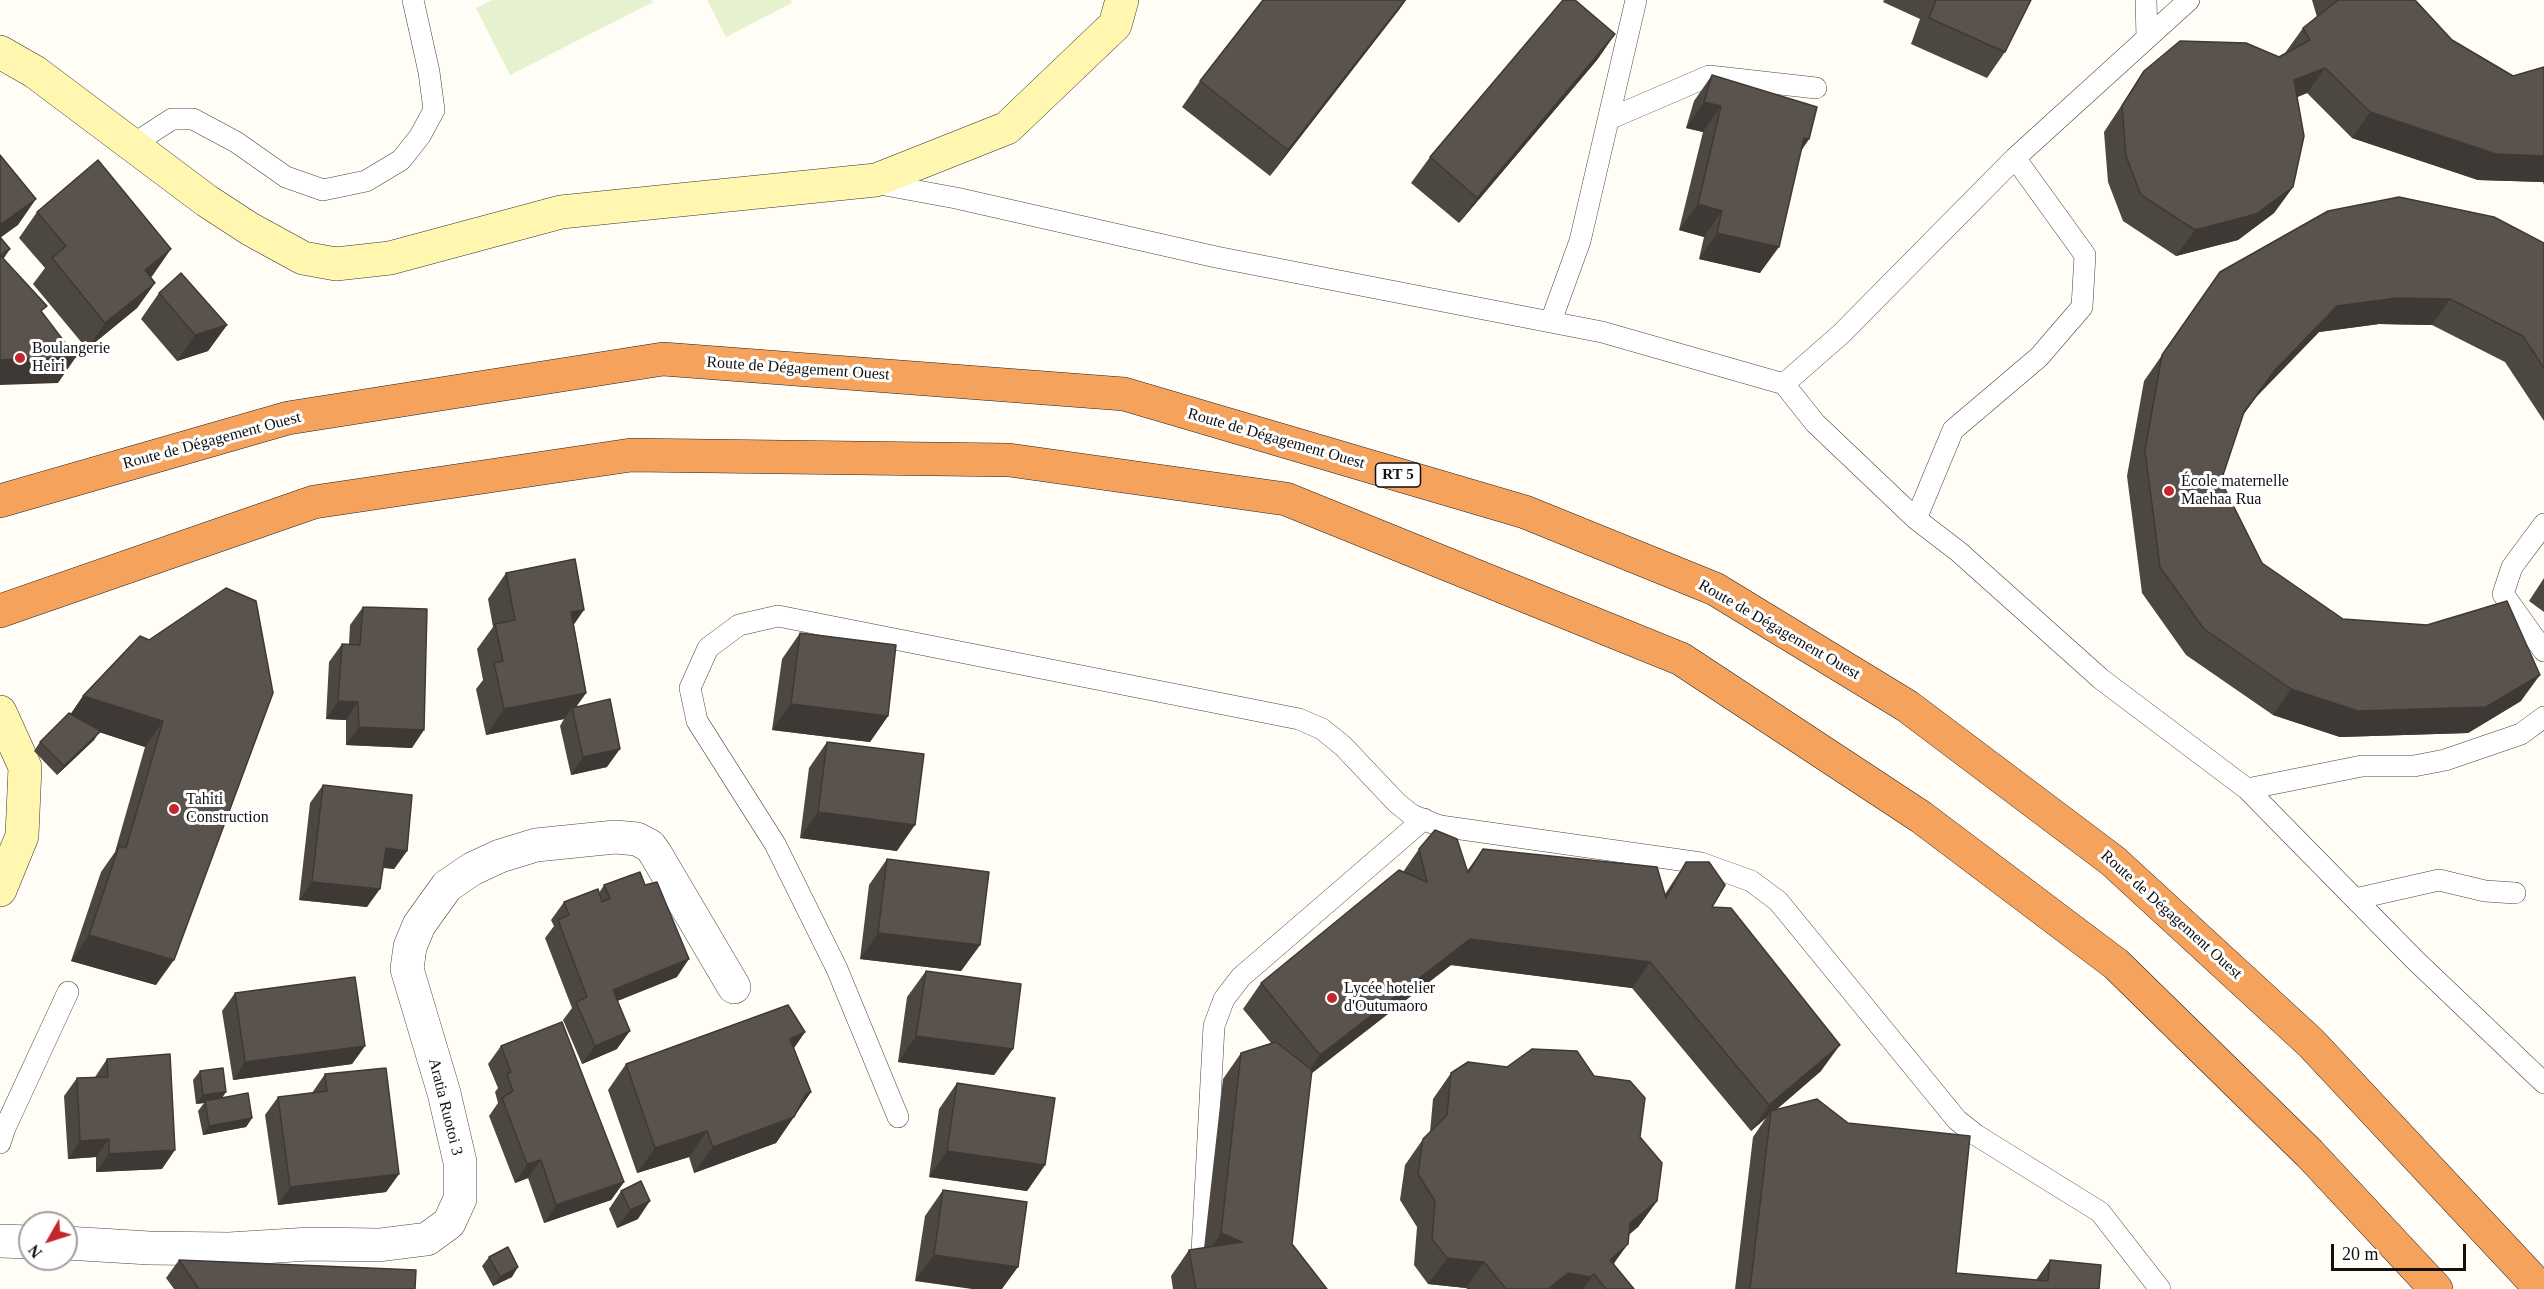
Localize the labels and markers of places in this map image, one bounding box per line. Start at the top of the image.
place label: Boulangerie Heiri [32,339,110,377]
marker: Boulangerie Heiri [13,351,27,365]
place label: École maternelle Maehaa Rua [2181,472,2289,510]
marker: École maternelle Maehaa Rua [2162,484,2176,498]
place label: Tahiti Construction [186,790,269,828]
marker: Tahiti Construction [167,802,181,816]
place label: Lycée hotelier d'Outumaoro [1344,979,1435,1017]
marker: Lycée hotelier d'Outumaoro [1325,991,1339,1005]

